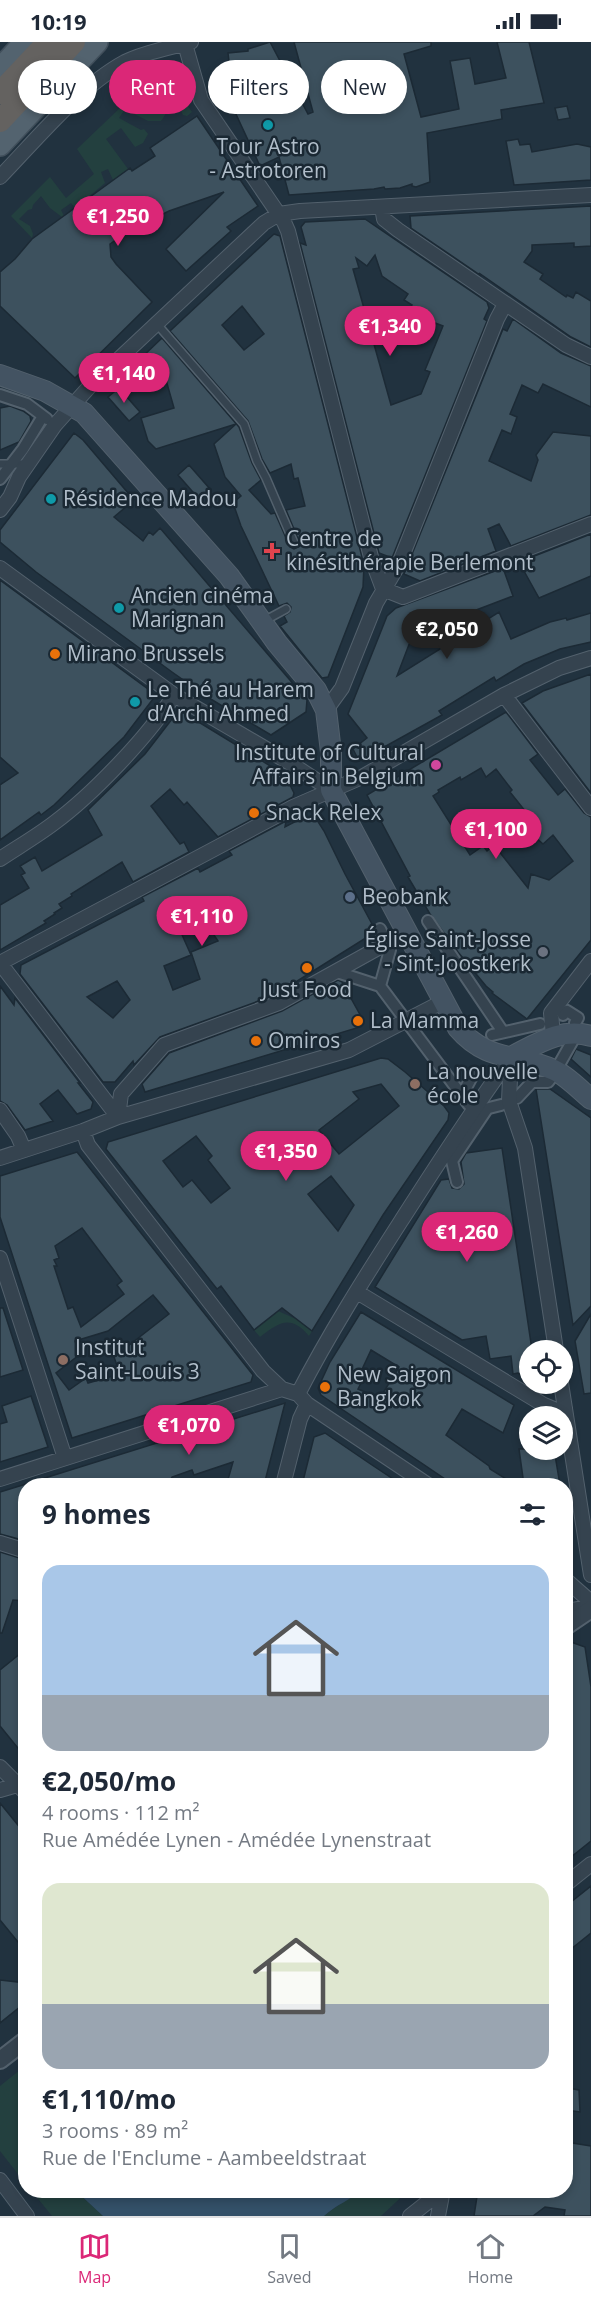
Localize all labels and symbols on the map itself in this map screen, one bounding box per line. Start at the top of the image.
marker: Tour Astro - Astrotoren [261,118,275,132]
place label: Tour Astro - Astrotoren [209,132,327,184]
pin: €1,250 [69,196,167,247]
pin: €1,340 [341,306,439,357]
pin: €1,140 [75,353,173,404]
place label: Résidence Madou [63,484,237,512]
marker: Résidence Madou [44,492,58,506]
place label: Centre de kinésithérapie Berlemont [286,524,534,576]
marker: Centre de kinésithérapie Berlemont [263,542,281,560]
place label: Ancien cinéma Marignan [131,581,274,633]
marker: Ancien cinéma Marignan [112,601,126,615]
pin: €2,050 [398,609,496,660]
place label: Mirano Brussels [67,639,225,667]
marker: Mirano Brussels [48,647,62,661]
place label: Le Thé au Harem d’Archi Ahmed [147,675,314,727]
marker: Le Thé au Harem d’Archi Ahmed [128,695,142,709]
place label: Institute of Cultural Affairs in Belgium [235,738,424,790]
marker: Institute of Cultural Affairs in Belgium [429,758,443,772]
place label: Snack Relex [266,798,381,826]
marker: Snack Relex [247,806,261,820]
pin: €1,100 [447,809,545,860]
place label: Beobank [362,882,448,910]
marker: Beobank [343,890,357,904]
pin: €1,110 [153,896,251,947]
place label: Église Saint-Josse - Sint-Joostkerk [364,925,531,977]
marker: Église Saint-Josse - Sint-Joostkerk [536,945,550,959]
marker: Just Food [300,961,314,975]
place label: Just Food [260,975,352,1003]
place label: La Mamma [370,1006,479,1034]
marker: La Mamma [351,1014,365,1028]
place label: Omiros [268,1026,340,1054]
marker: Omiros [249,1034,263,1048]
place label: La nouvelle école [427,1057,538,1109]
marker: La nouvelle école [408,1077,422,1091]
pin: €1,350 [237,1131,335,1182]
pin: €1,260 [418,1212,516,1263]
place label: Institut Saint-Louis 3 [75,1333,200,1385]
marker: Institut Saint-Louis 3 [56,1353,70,1367]
place label: New Saigon Bangkok [337,1360,452,1412]
marker: New Saigon Bangkok [318,1380,332,1394]
pin: €1,070 [140,1405,238,1456]

